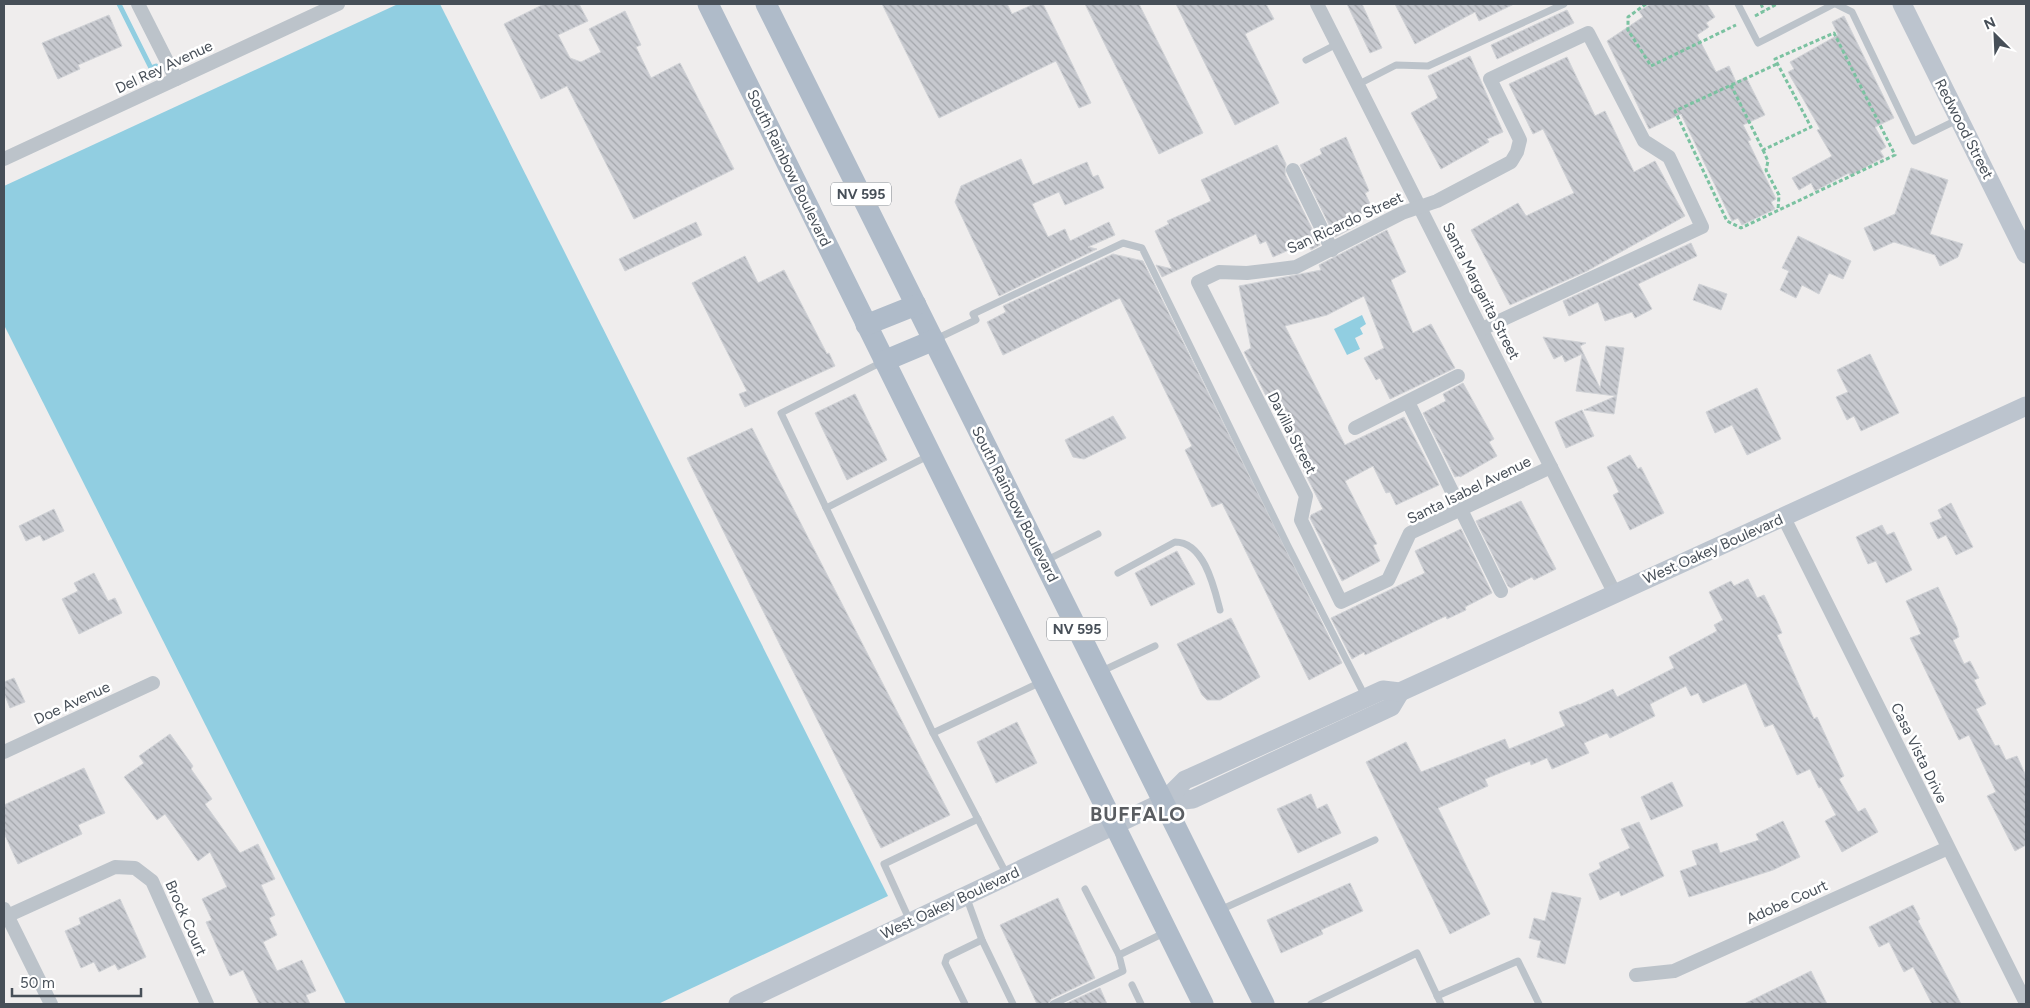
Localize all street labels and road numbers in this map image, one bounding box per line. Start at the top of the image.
street label: Del Rey Avenue [113,37,215,97]
street label: Redwood Street [1931,76,1997,182]
street label: South Rainbow Boulevard [743,87,835,249]
road number: NV 595 [831,182,891,205]
street label: San Ricardo Street [1284,188,1406,258]
street label: Santa Margarita Street [1439,219,1524,363]
street label: Davilla Street [1264,389,1320,477]
street label: South Rainbow Boulevard [968,423,1062,585]
street label: Santa Isabel Avenue [1404,452,1534,528]
street label: West Oakey Boulevard [1640,510,1786,588]
road number: NV 595 [1047,618,1107,640]
street label: Doe Avenue [31,678,113,728]
street label: Casa Vista Drive [1887,700,1951,806]
street label: West Oakey Boulevard [878,863,1022,943]
street label: Adobe Court [1744,876,1831,928]
street label: Brock Court [161,877,211,959]

